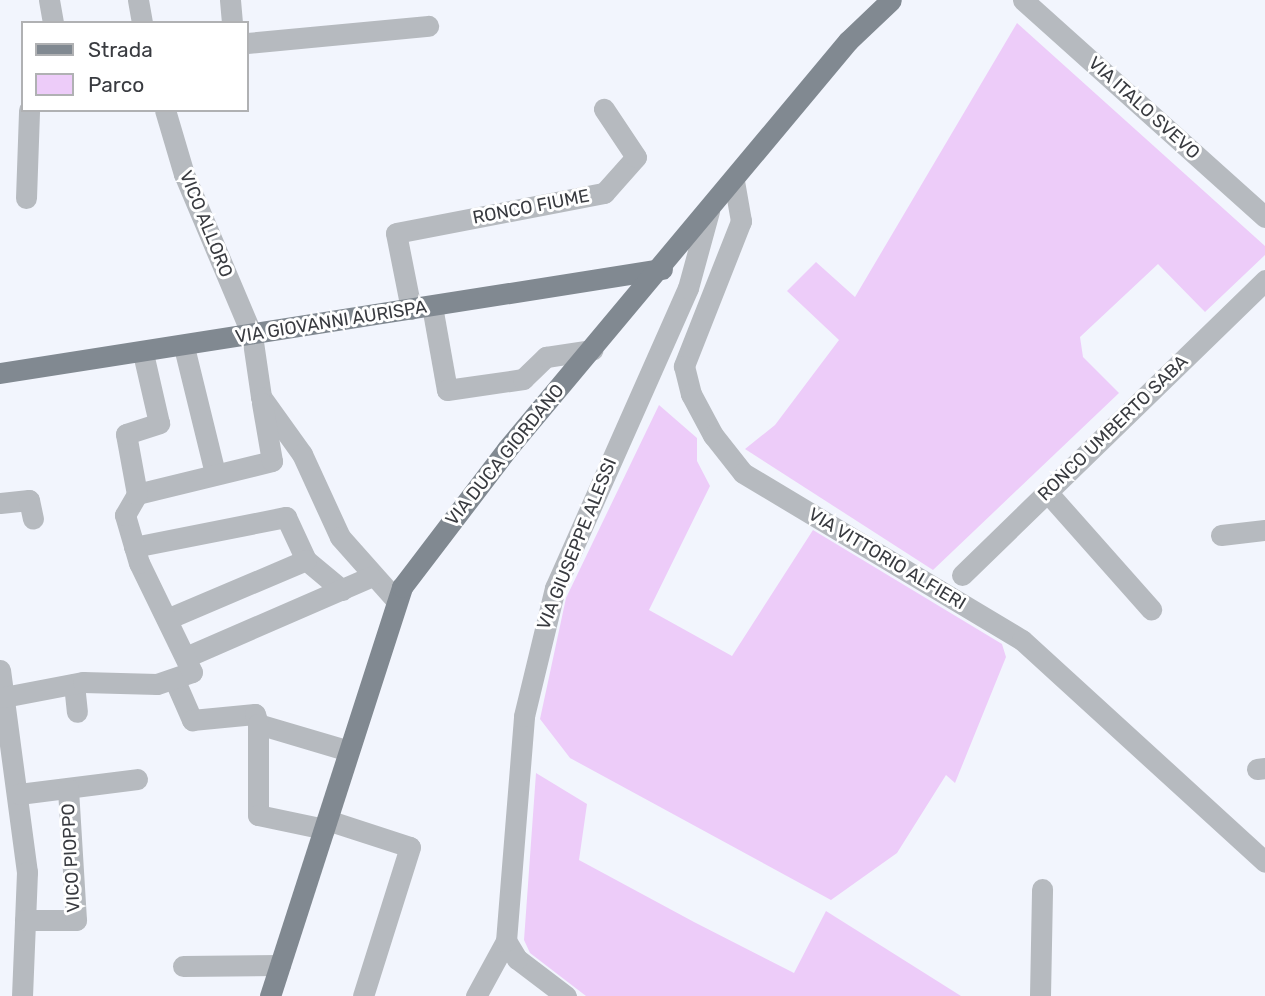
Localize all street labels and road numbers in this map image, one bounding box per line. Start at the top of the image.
street label: VIA ITALO SVEVO [1084,52,1204,164]
street label: VICO ALLORO [175,167,237,281]
street label: RONCO FIUME [471,185,591,229]
street label: VIA GIOVANNI AURISPA [233,296,429,348]
street label: RONCO UMBERTO SABA [1033,351,1193,505]
street label: VIA DUCA GIORDANO [441,380,569,530]
street label: VIA GIUSEPPE ALESSI [533,455,621,633]
street label: VIA VITTORIO ALFIERI [804,503,970,615]
street label: VICO PIOPPO [57,803,85,913]

